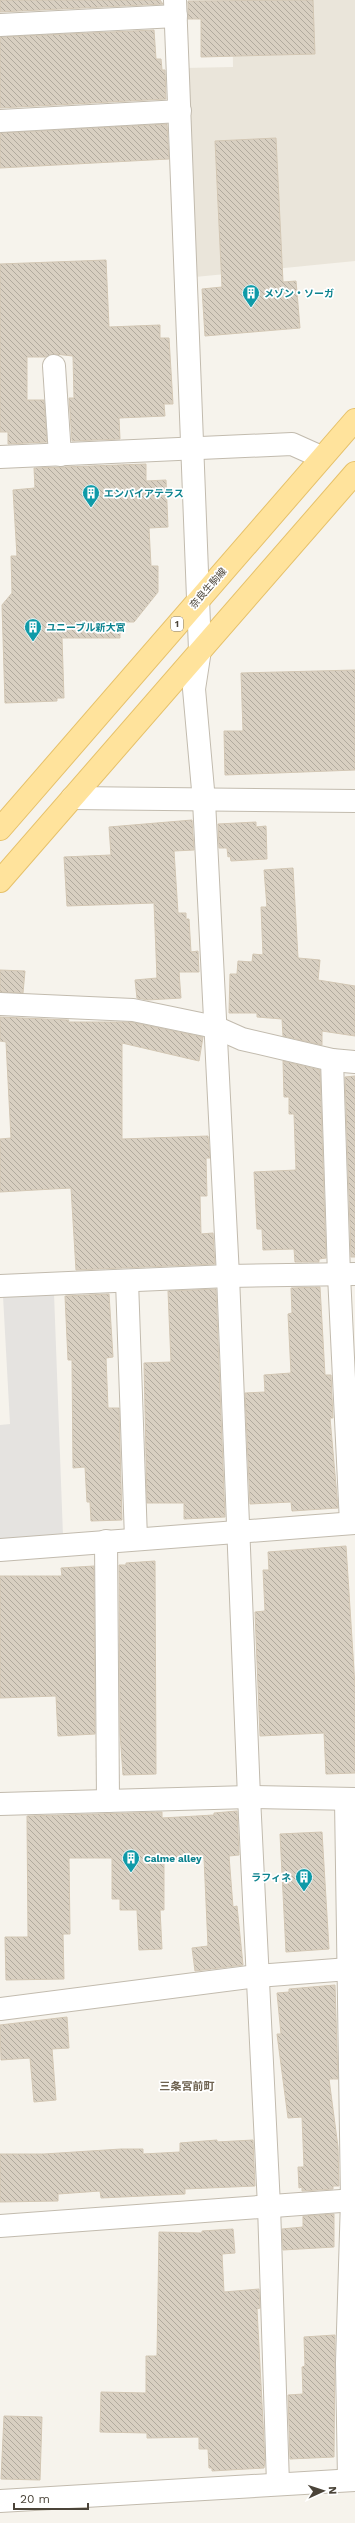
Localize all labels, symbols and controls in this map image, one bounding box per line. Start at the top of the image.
building icon: メゾン・ソーガ [241,283,261,308]
place label: メゾン・ソーガ [264,288,334,299]
building icon: エンパイアテラス [81,483,101,508]
place label: エンパイアテラス [104,488,184,499]
street label: 奈良生駒線 [187,566,229,610]
building icon: ユニーブル新大宮 [23,617,43,642]
road number: 1 [171,617,183,631]
place label: ユニーブル新大宮 [46,622,125,633]
building icon: Calme alley [121,1848,141,1873]
place label: Calme alley [144,1853,202,1864]
building icon: ラフィネ [294,1867,314,1892]
place label: ラフィネ [251,1872,291,1883]
district label: 三条宮前町 [160,2080,215,2093]
north arrow [303,2471,343,2511]
scale bar [14,2485,88,2511]
text: N [326,2486,339,2495]
text: 20 m [20,2492,50,2506]

